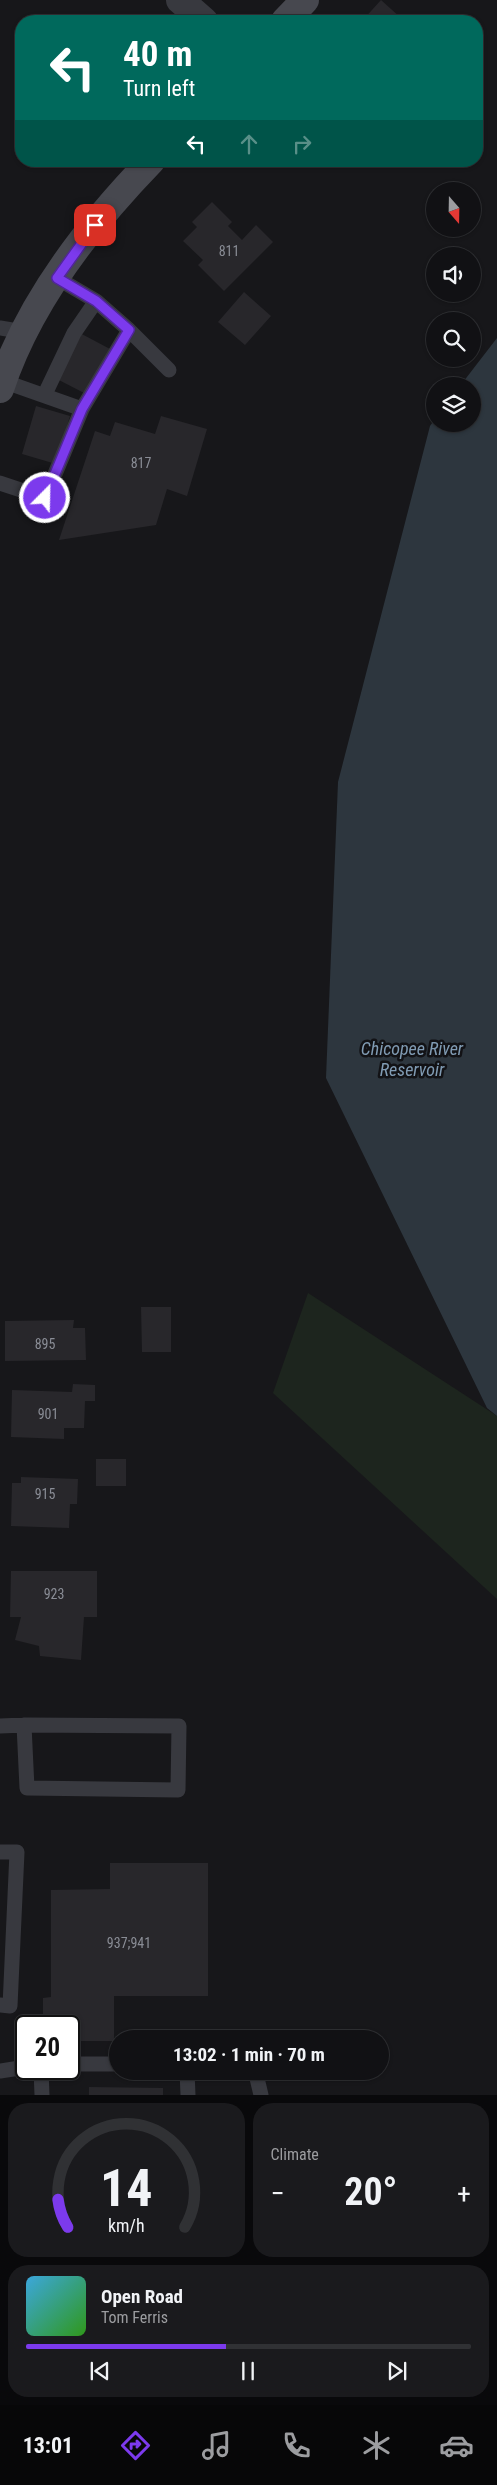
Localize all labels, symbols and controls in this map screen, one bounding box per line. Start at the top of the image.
text: 40 m [123,34,192,75]
icon: left [40,35,105,100]
text: Turn left [123,76,195,101]
icon: left [182,130,210,158]
icon: ahead [235,130,263,158]
icon: right [288,130,316,158]
north arrow [426,182,481,238]
map controls [426,182,481,432]
pin [74,204,116,246]
icon: arrive [81,211,109,239]
house number: 811 [219,243,239,259]
button: sound [426,247,481,302]
button: search [426,312,481,367]
button: layers [426,377,481,432]
house number: 817 [131,455,151,471]
position arrow [18,471,70,523]
water label: Chicopee River Reservoir [361,1038,464,1080]
house number: 895 [35,1336,55,1352]
house number: 901 [38,1406,58,1422]
house number: 915 [35,1486,55,1502]
house number: 923 [44,1586,64,1602]
house number: 937;941 [107,1935,151,1951]
speed limit sign: 20 [15,2015,80,2080]
text: 13:02 · 1 min · 70 m [173,2043,325,2066]
text: Climate [271,2145,319,2164]
text: 14 [100,2158,153,2219]
text: 20° [344,2170,397,2214]
text: − [271,2177,285,2210]
text: + [457,2177,471,2210]
text: km/h [108,2215,145,2236]
text: Open Road [101,2285,183,2308]
text: Tom Ferris [101,2308,168,2327]
icon: previous [86,2357,114,2385]
icon: pause [234,2357,262,2385]
icon: next [383,2357,411,2385]
icon: directions [118,2428,153,2463]
icon: music [199,2428,234,2463]
icon: phone [279,2428,314,2463]
icon: climate [359,2428,394,2463]
icon: car [439,2428,474,2463]
text: 13:01 [23,2433,73,2458]

